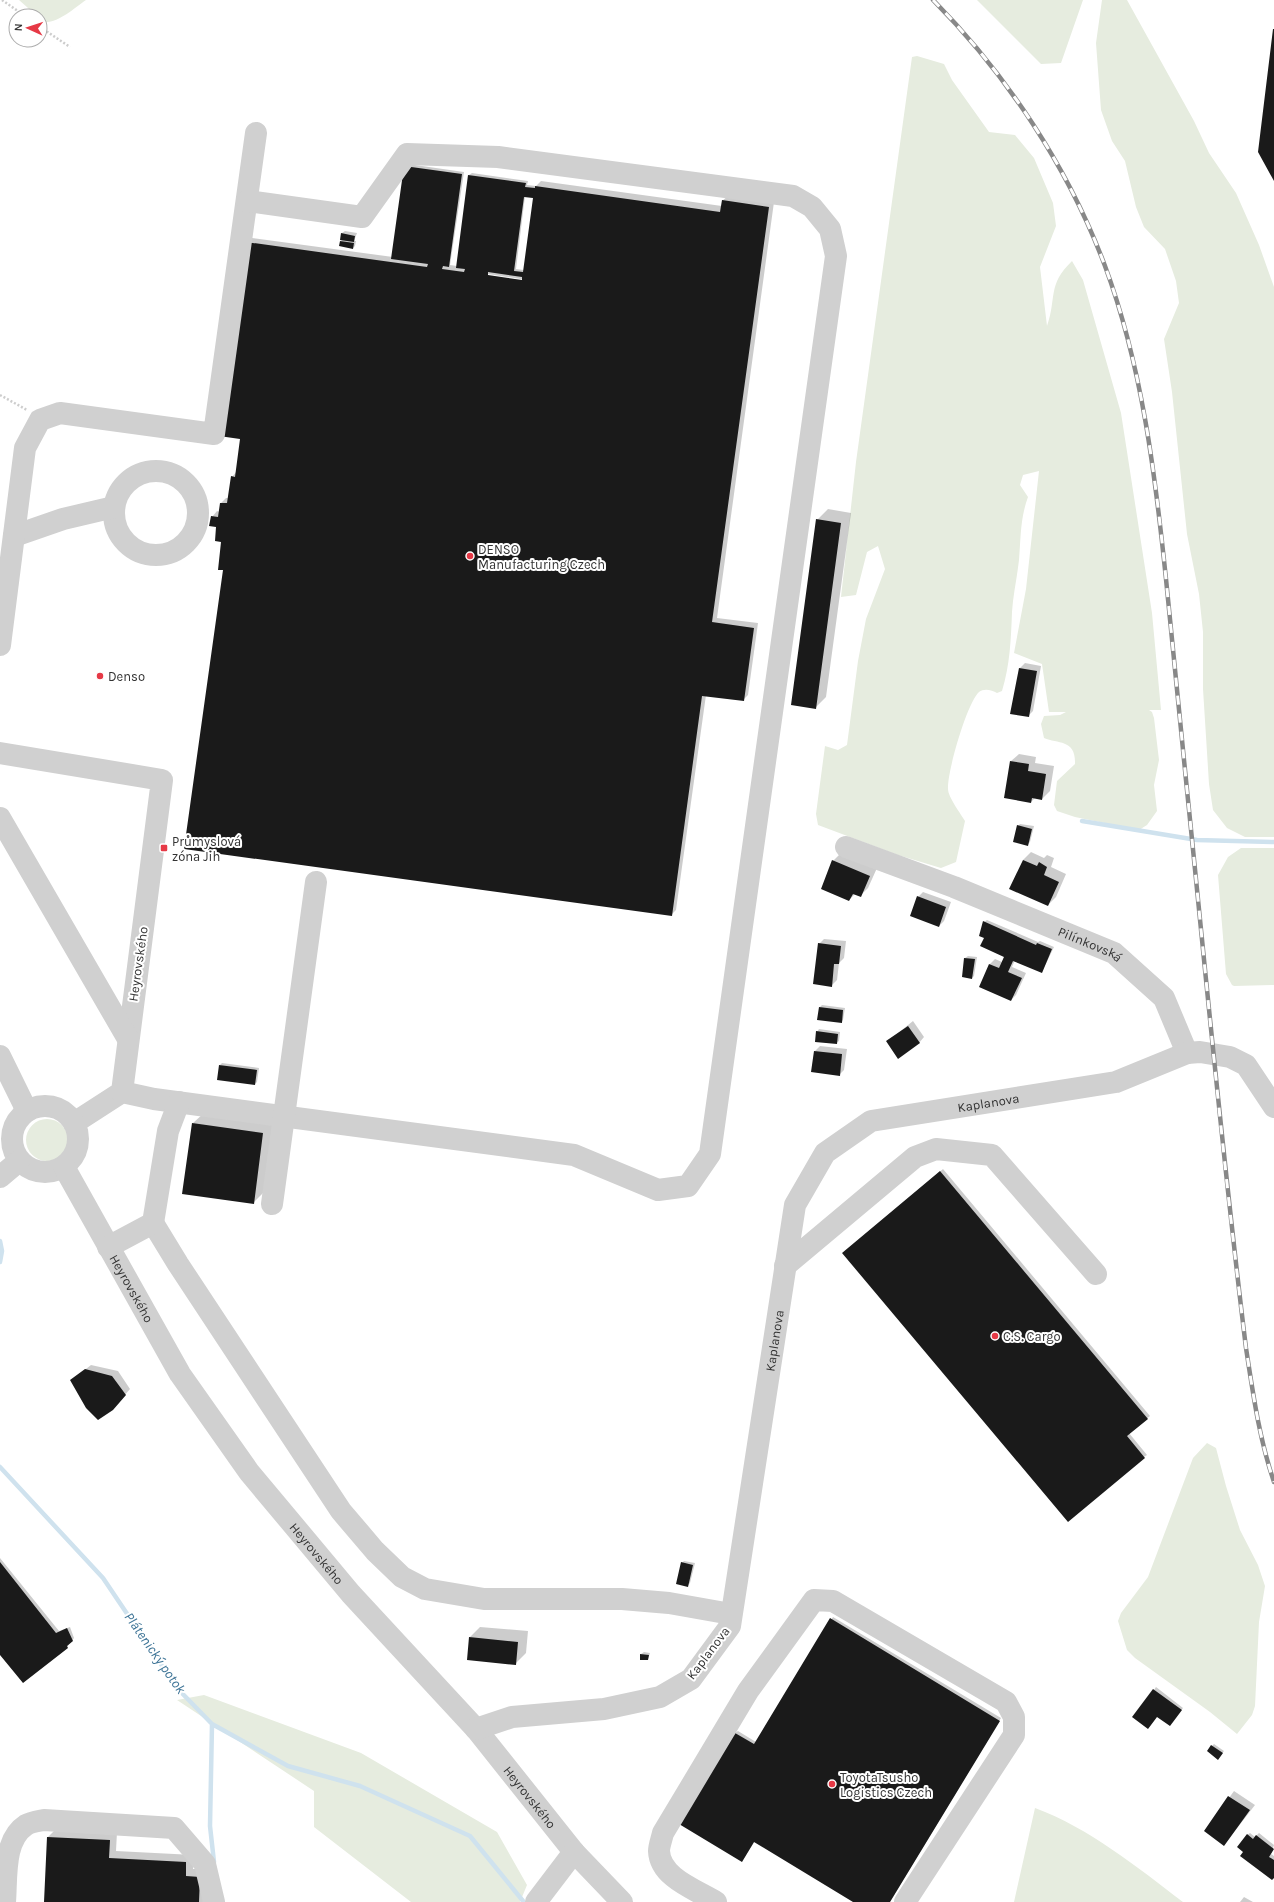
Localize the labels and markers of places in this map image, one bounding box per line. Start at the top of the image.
place label: DENSO Manufacturing Czech [478,542,605,572]
marker: DENSO Manufacturing Czech [465,551,475,561]
place label: Denso [108,669,145,684]
marker: Denso [95,671,105,681]
place label: Průmyslová zóna Jih [172,834,241,864]
marker: Průmyslová zóna Jih [159,843,169,853]
place label: C.S. Cargo [1003,1329,1061,1344]
marker: C.S. Cargo [990,1331,1000,1341]
place label: ToyotaTsusho Logistics Czech [840,1770,932,1800]
marker: ToyotaTsusho Logistics Czech [827,1779,837,1789]

